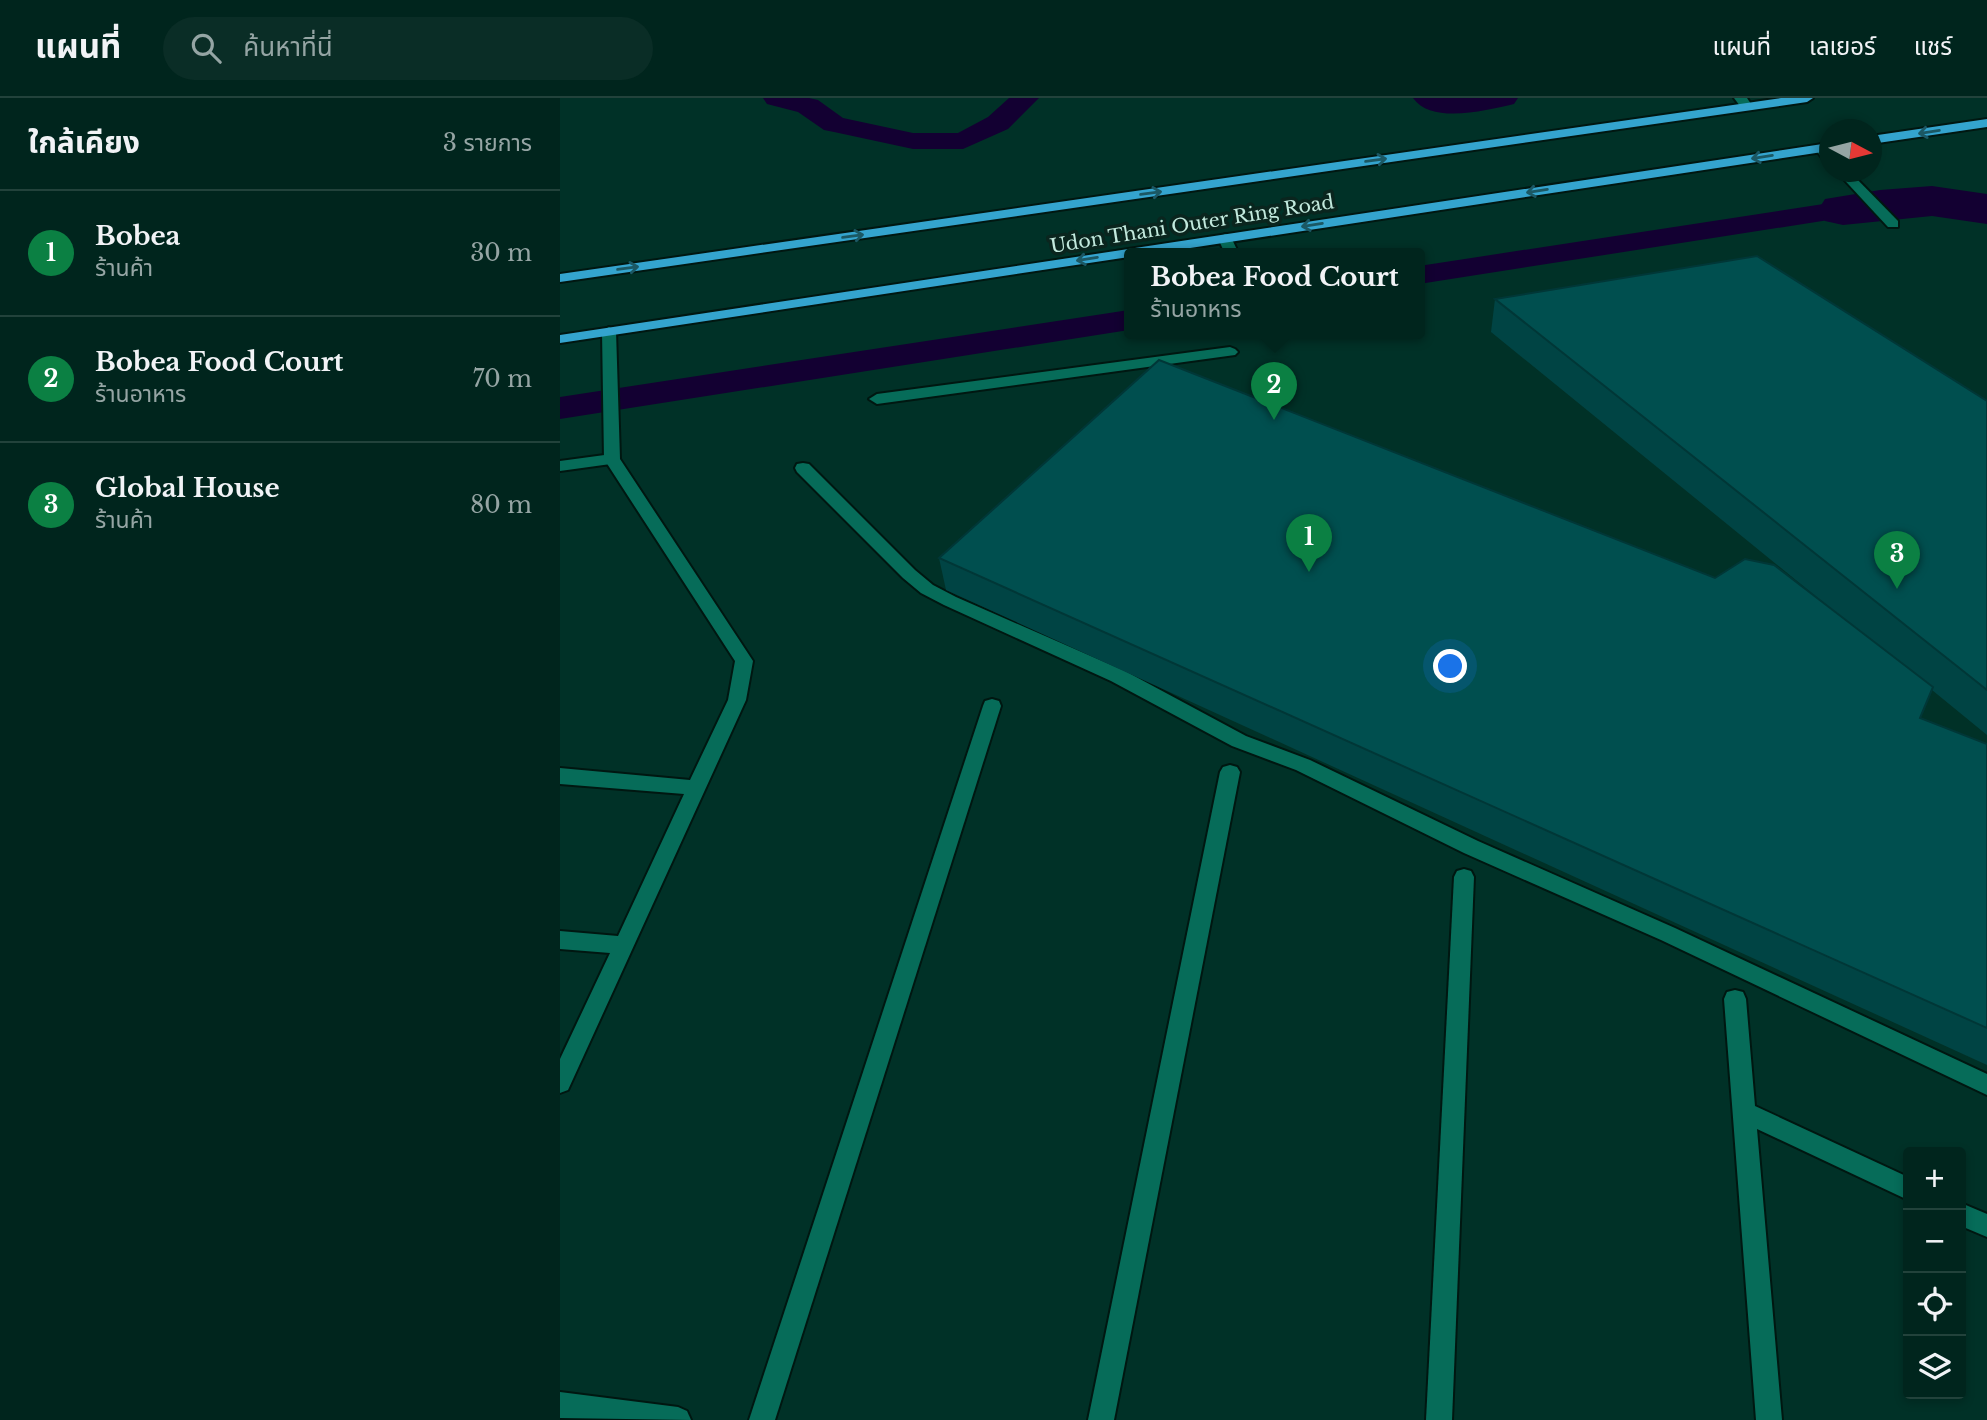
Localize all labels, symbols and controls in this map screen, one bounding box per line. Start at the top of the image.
search box [163,17,653,80]
text: แผนที่ [35,26,121,67]
icon: search [187,29,225,67]
text: ค้นหาที่นี่ [243,31,333,63]
text: แผนที่ [1713,32,1771,61]
text: เลเยอร์ [1809,32,1876,61]
text: แชร์ [1914,32,1952,61]
north arrow [1819,119,1882,182]
text: ใกล้เคียง [28,124,140,161]
one-way arrow [1918,126,1941,139]
text: 3 รายการ [443,129,532,157]
one-way arrow [1751,151,1774,164]
one-way arrow [1364,154,1387,167]
one-way arrow [1526,185,1549,198]
one-way arrow [1139,186,1161,199]
street label: Udon Thani Outer Ring Road [1048,190,1336,258]
one-way arrow [1301,219,1324,232]
text: Bobea [95,220,181,252]
one-way arrow [841,229,864,242]
text: 1 [46,239,56,267]
text: 30 m [470,239,532,267]
popup [1124,248,1425,339]
one-way arrow [1076,253,1099,266]
text: ร้านค้า [95,254,153,282]
text: Bobea Food Court [1150,261,1399,293]
one-way arrow [616,262,638,275]
text: ร้านอาหาร [1150,295,1241,323]
text: Bobea Food Court [95,346,344,378]
pin: 2 [1251,362,1297,420]
text: 2 [44,365,58,393]
text: 70 m [473,365,532,393]
text: ร้านอาหาร [95,380,186,408]
text: Global House [95,472,280,504]
text: 3 [44,491,58,519]
text: 80 m [470,491,532,519]
text: ร้านค้า [95,506,153,534]
pin: 1 [1286,514,1332,572]
pin: 3 [1874,531,1920,589]
your location [1433,649,1467,683]
map controls [1903,1147,1966,1399]
button: + [1903,1147,1966,1210]
button: − [1903,1210,1966,1273]
button: locate [1903,1273,1966,1336]
button: layers [1903,1336,1966,1399]

